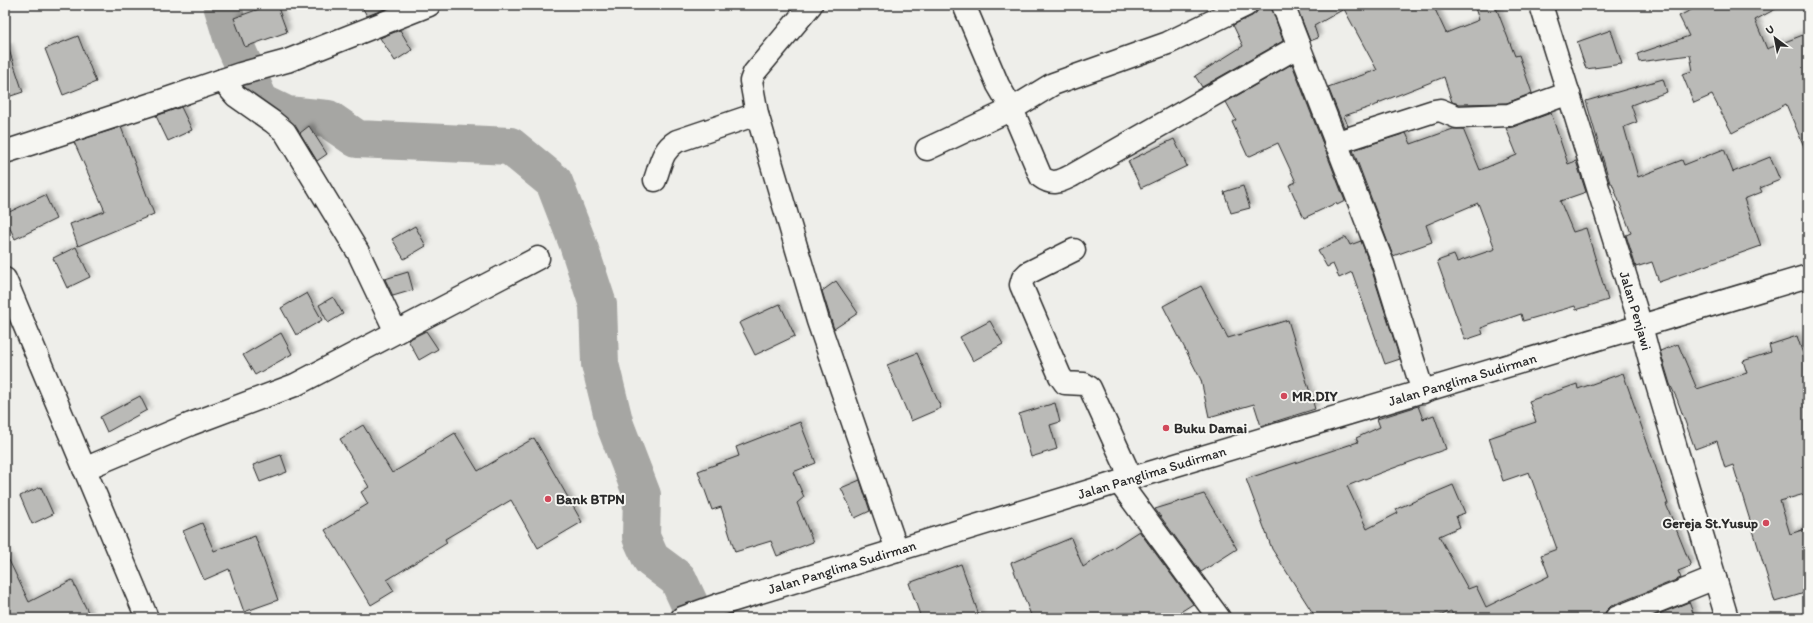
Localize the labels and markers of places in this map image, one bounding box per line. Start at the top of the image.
place label: MR.DIY [1292,388,1339,405]
marker: MR.DIY [1279,391,1289,401]
place label: Buku Damai [1174,420,1247,437]
marker: Buku Damai [1161,423,1171,433]
place label: Bank BTPN [556,491,625,508]
marker: Bank BTPN [543,494,553,504]
place label: Gereja St.Yusup [1663,515,1758,532]
marker: Gereja St.Yusup [1761,518,1771,528]

